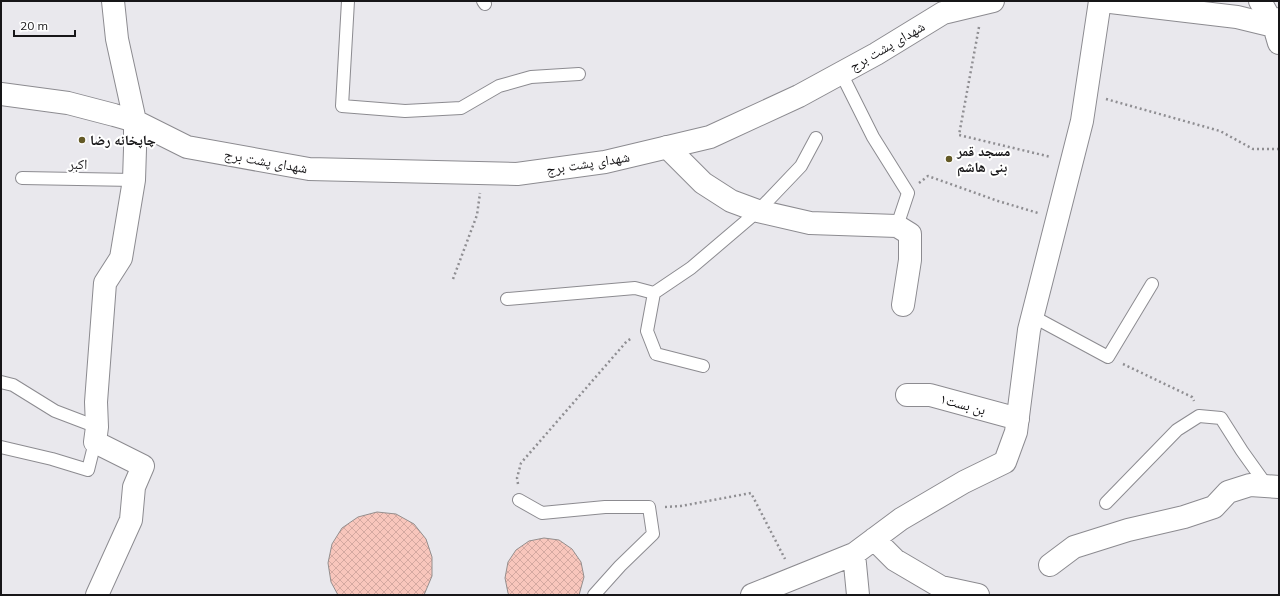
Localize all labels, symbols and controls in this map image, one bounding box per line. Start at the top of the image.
scale bar [14,12,75,38]
street label: شهدای پشت برج [846,17,929,76]
text: 20 m [20,18,48,33]
place label: چاپخانه رضا [90,131,156,149]
marker: چاپخانه رضا [77,135,87,145]
place label: مسجد قمر بنی هاشم [956,142,1011,177]
street label: شهدای پشت برج [223,145,309,178]
street label: شهدای پشت برج [545,148,631,179]
marker: مسجد قمر بنی هاشم [944,154,954,164]
street label: اکبر [67,155,88,173]
street label: بن بست۱ [938,389,988,419]

